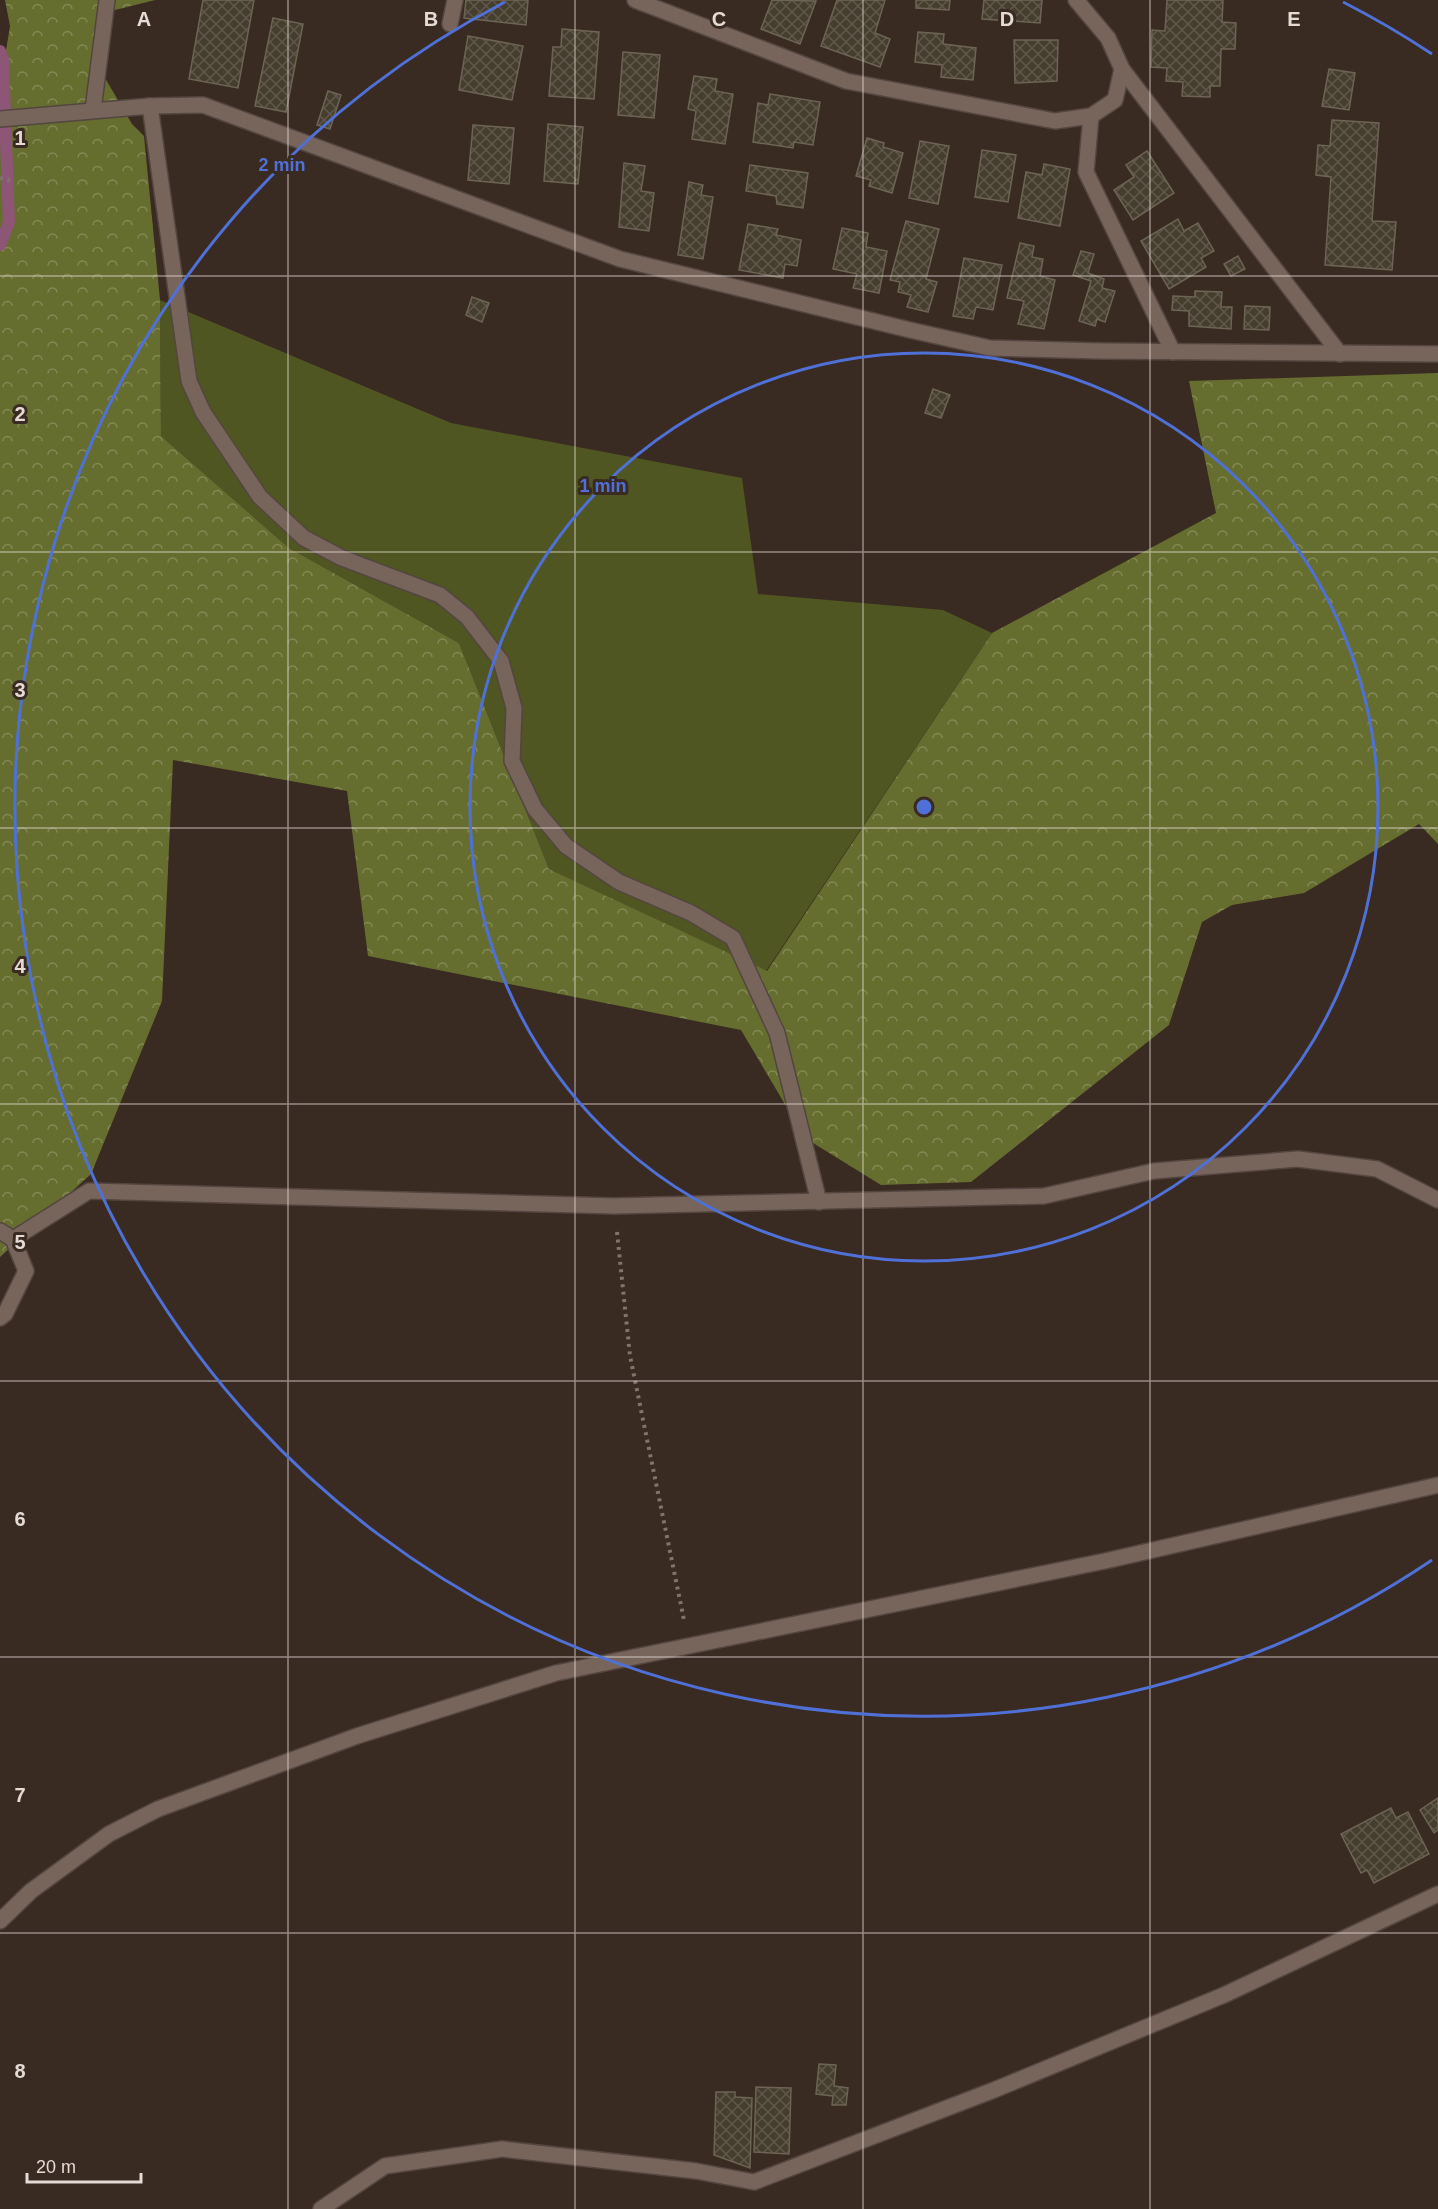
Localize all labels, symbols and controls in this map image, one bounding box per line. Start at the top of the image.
text: A [137,8,151,30]
text: B [424,8,438,30]
text: C [712,8,726,30]
text: D [1000,8,1014,30]
text: E [1287,8,1301,30]
text: 1 [14,127,26,149]
text: 2 min [258,155,306,175]
text: 2 [14,403,26,425]
text: 1 min [579,476,627,496]
text: 3 [14,679,26,701]
centre of rings [914,797,934,817]
text: 4 [14,955,26,977]
text: 5 [14,1231,26,1253]
text: 6 [14,1508,26,1530]
text: 7 [14,1784,26,1806]
text: 8 [14,2060,26,2082]
scale bar [27,2146,141,2184]
text: 20 m [36,2157,76,2177]

